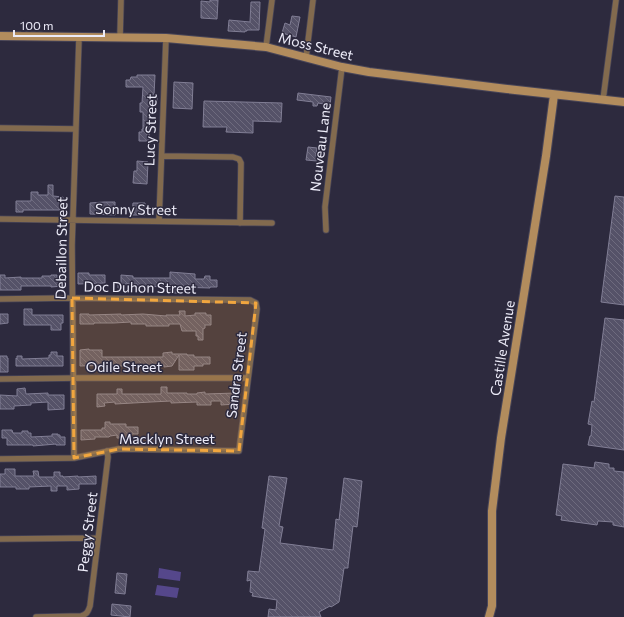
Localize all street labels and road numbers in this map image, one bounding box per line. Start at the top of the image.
street label: Moss Street [277,28,355,64]
street label: Lucy Street [140,93,160,166]
street label: Nouveau Lane [306,101,334,193]
street label: Debaillon Street [52,196,70,299]
street label: Sonny Street [95,200,177,218]
street label: Doc Duhon Street [83,278,197,296]
street label: Castille Avenue [486,299,518,397]
street label: Sandra Street [222,331,250,419]
street label: Odile Street [86,358,162,375]
street label: Macklyn Street [119,430,215,447]
street label: Peggy Street [74,491,100,573]

